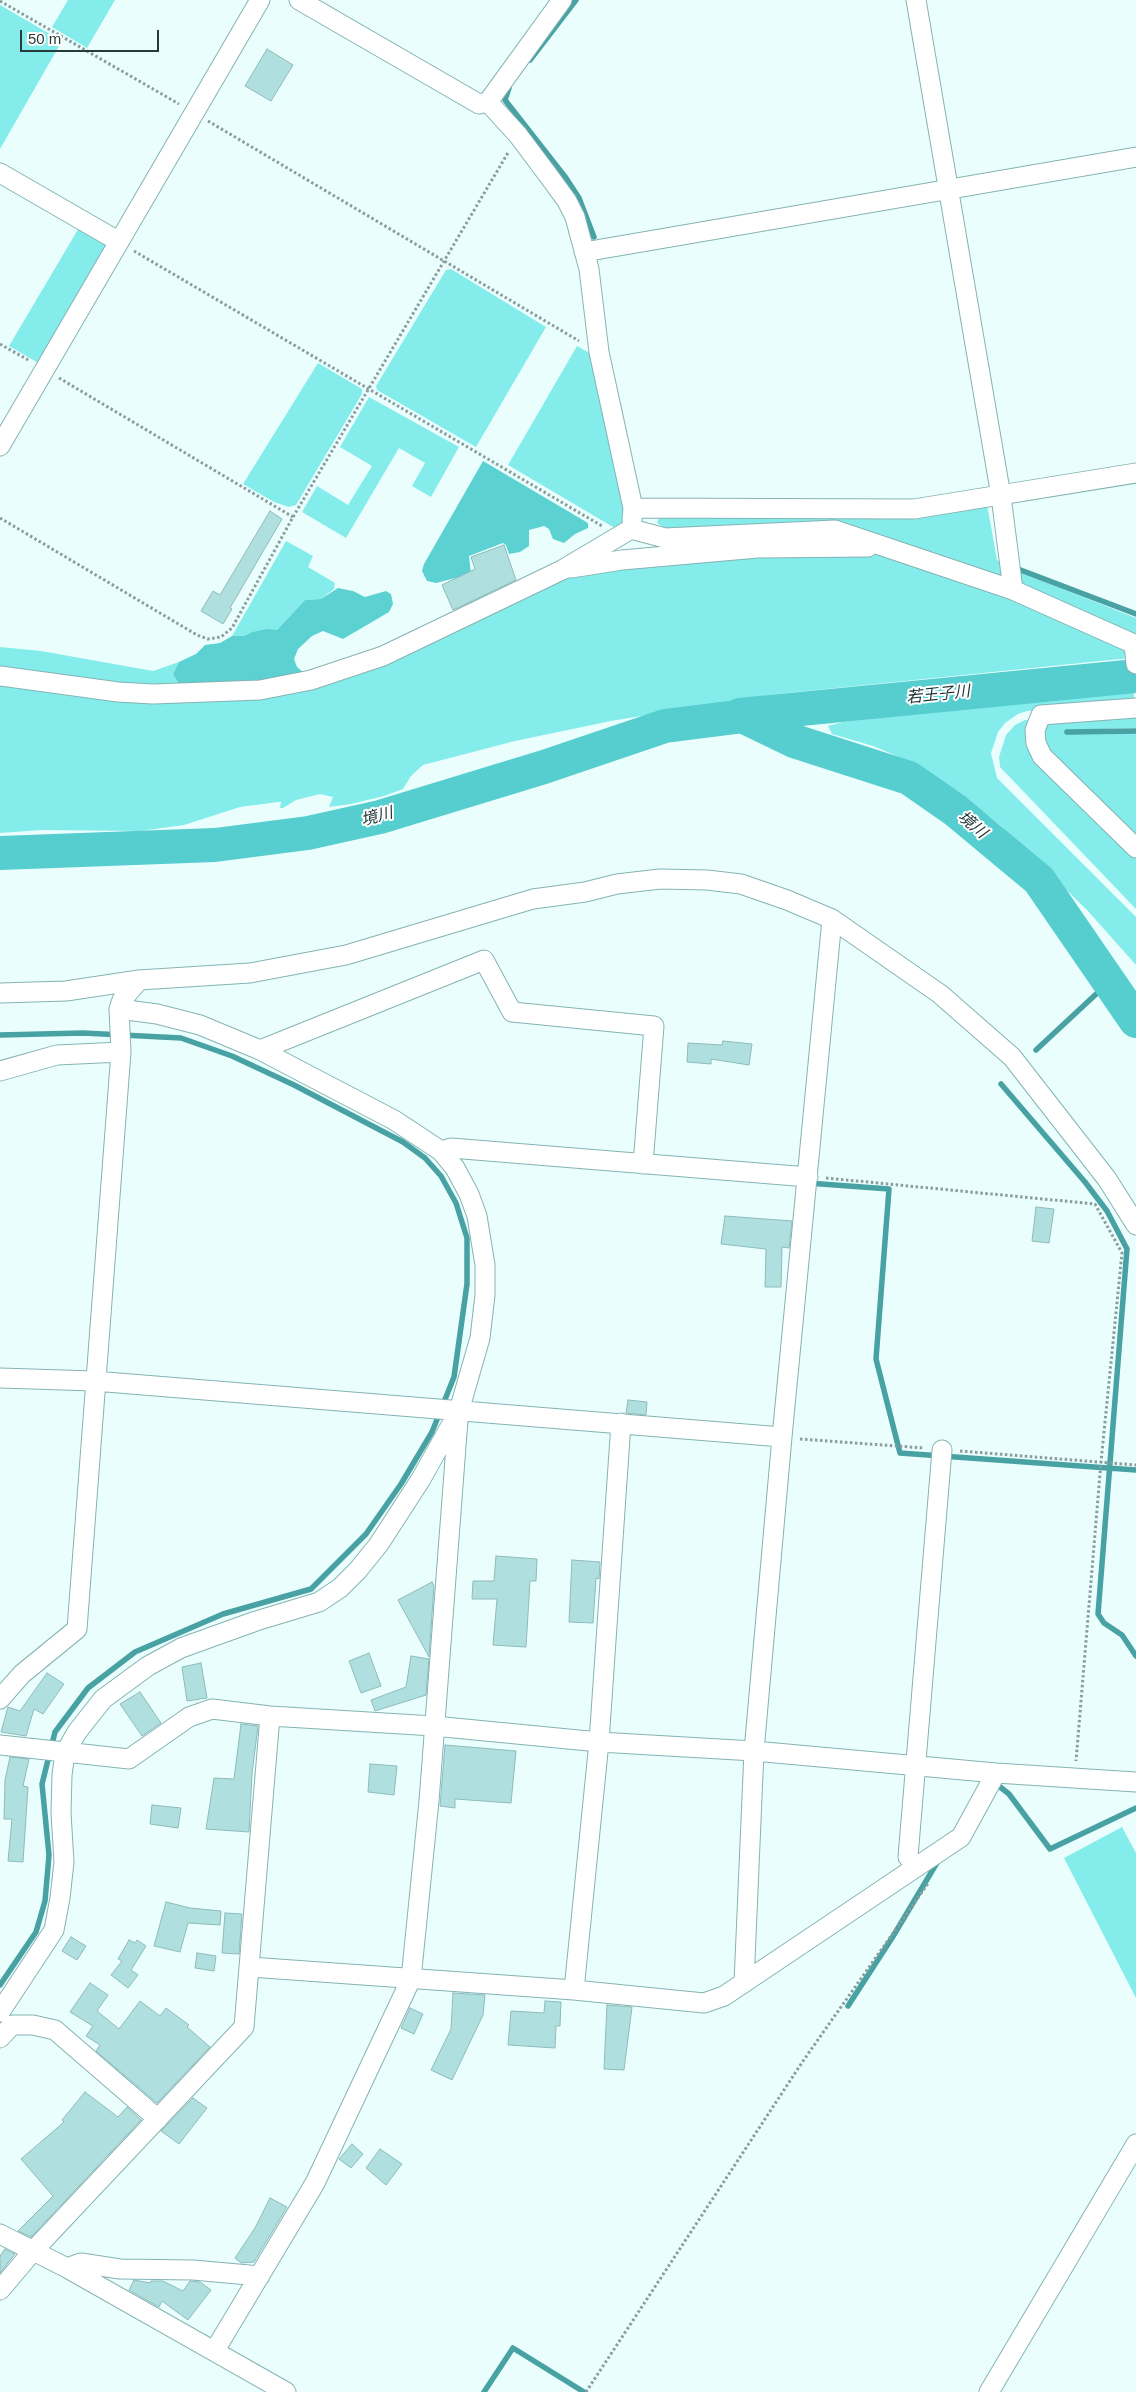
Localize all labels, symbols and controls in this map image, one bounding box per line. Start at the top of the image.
scale bar [22,20,161,52]
text: 50 m [28,30,61,47]
water label: 若王子川 [905,682,971,708]
water label: 境川 [359,804,395,830]
water label: 境川 [954,807,990,843]

